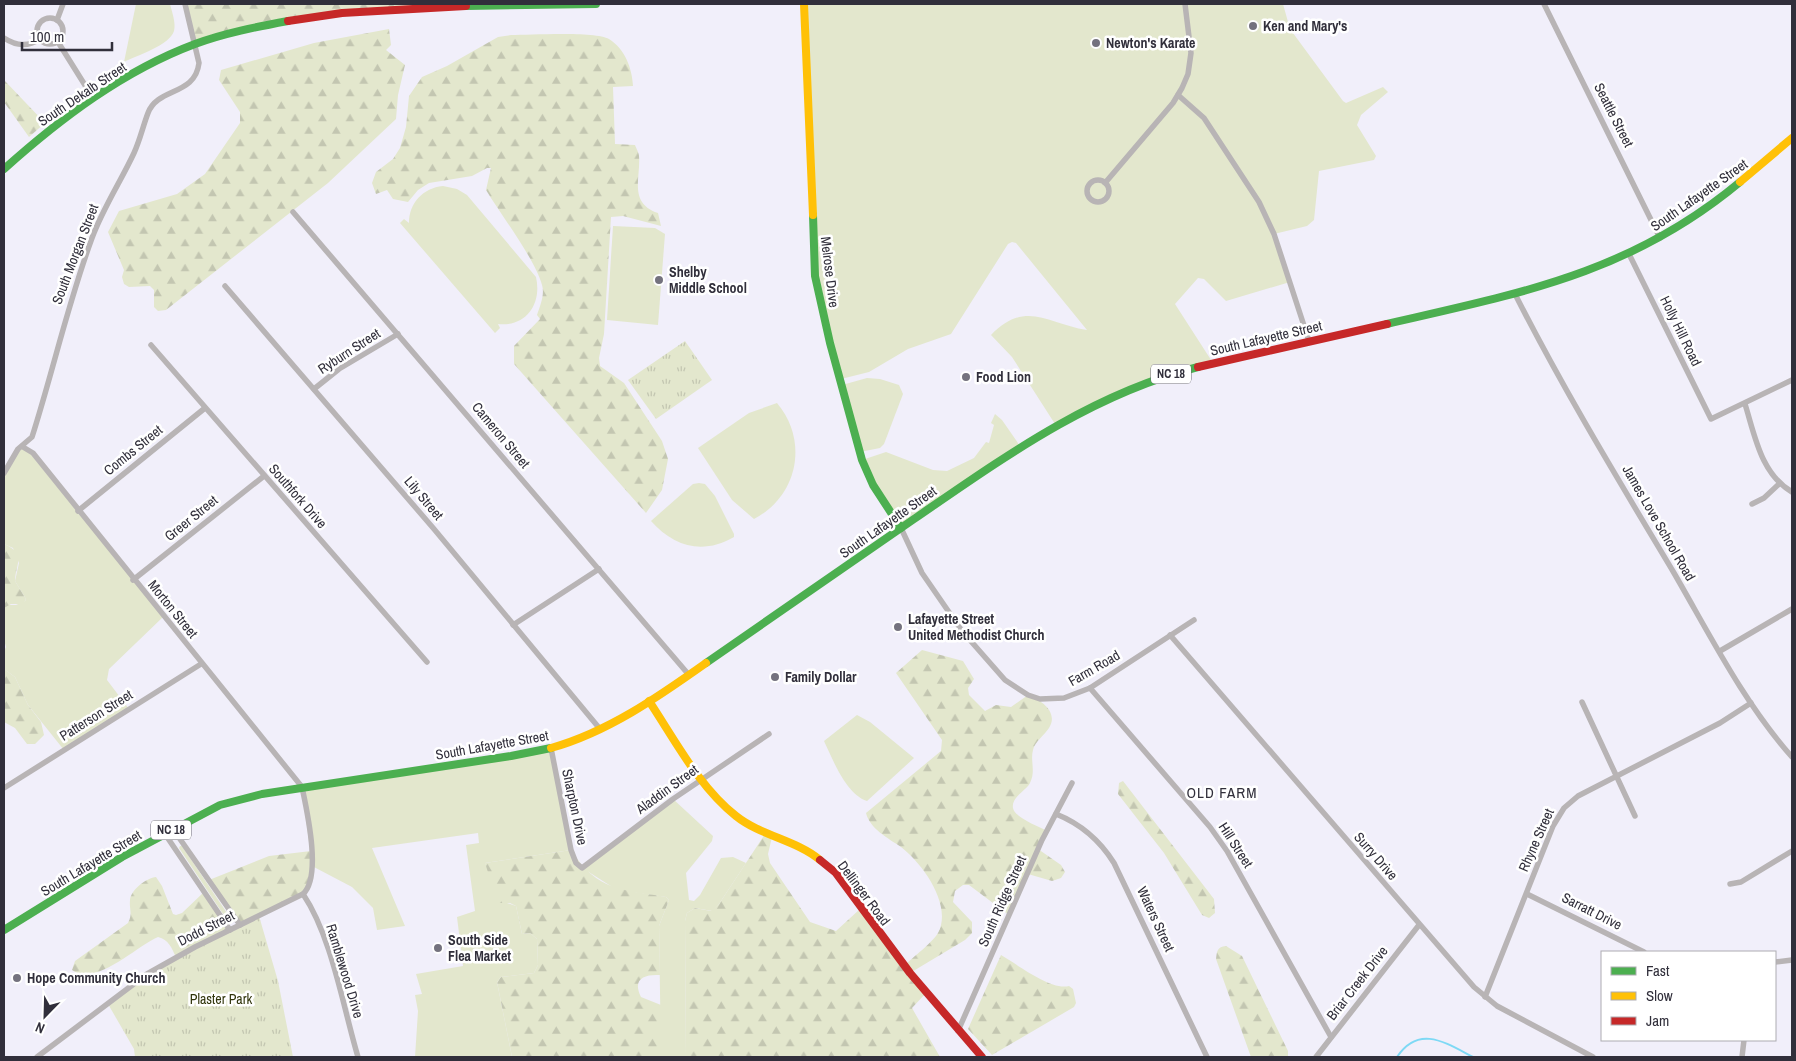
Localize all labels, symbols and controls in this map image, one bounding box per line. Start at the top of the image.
place label: Ken and Mary's [1263,17,1347,35]
scale bar [22,20,112,52]
marker: Ken and Mary's [1247,20,1259,32]
text: 100 m [30,26,64,47]
place label: Newton's Karate [1106,34,1196,52]
marker: Newton's Karate [1090,37,1102,49]
street label: South Dekalb Street [34,58,130,130]
street label: Seattle Street [1590,80,1638,150]
street label: South Lafayette Street [1647,155,1751,235]
street label: South Morgan Street [48,201,102,307]
street label: Melrose Drive [817,235,843,309]
place label: Shelby Middle School [669,263,747,297]
marker: Shelby Middle School [653,274,665,286]
street label: Holly Hill Road [1656,293,1706,369]
street label: South Lafayette Street [1208,316,1324,360]
street label: Ryburn Street [314,324,384,378]
road number: NC 18 [1151,364,1191,384]
place label: Food Lion [976,368,1031,386]
marker: Food Lion [960,371,972,383]
street label: Cameron Street [468,398,534,472]
street label: Combs Street [100,421,166,479]
street label: Southfork Drive [265,460,331,532]
street label: James Love School Road [1618,462,1700,584]
street label: Lily Street [400,472,448,524]
street label: South Lafayette Street [836,482,940,562]
street label: Greer Street [161,491,221,545]
street label: Morton Street [144,576,202,642]
place label: Lafayette Street United Methodist Church [908,610,1045,644]
marker: Lafayette Street United Methodist Church [892,621,904,633]
street label: Farm Road [1065,646,1123,690]
place label: Family Dollar [785,668,857,686]
marker: Family Dollar [769,671,781,683]
street label: Patterson Street [56,685,136,745]
street label: South Lafayette Street [434,726,550,764]
street label: Aladdin Street [631,760,702,818]
street label: Sharpton Drive [558,767,592,847]
district label: OLD FARM [1187,782,1257,803]
street label: Rhyne Street [1514,806,1558,874]
street label: Hill Street [1215,819,1257,871]
road number: NC 18 [151,820,191,840]
street label: South Lafayette Street [37,826,145,900]
street label: Surry Drive [1350,828,1402,884]
street label: South Ridge Street [974,853,1030,949]
street label: Dellinger Road [834,857,894,929]
street label: Waters Street [1133,884,1179,954]
street label: Sarratt Drive [1559,888,1625,934]
street label: Dodd Street [175,906,237,950]
street label: Ramblewood Drive [322,922,368,1020]
place label: South Side Flea Market [448,931,511,965]
marker: South Side Flea Market [432,942,444,954]
street label: Briar Creek Drive [1322,942,1392,1024]
legend [1601,951,1776,1041]
text: Fast [1646,960,1670,981]
place label: Hope Community Church [27,969,165,987]
marker: Hope Community Church [11,972,23,984]
text: Slow [1646,985,1673,1006]
park label: Plaster Park [190,990,253,1008]
north arrow [20,991,70,1041]
text: Jam [1646,1010,1669,1031]
text: N [33,1018,47,1038]

